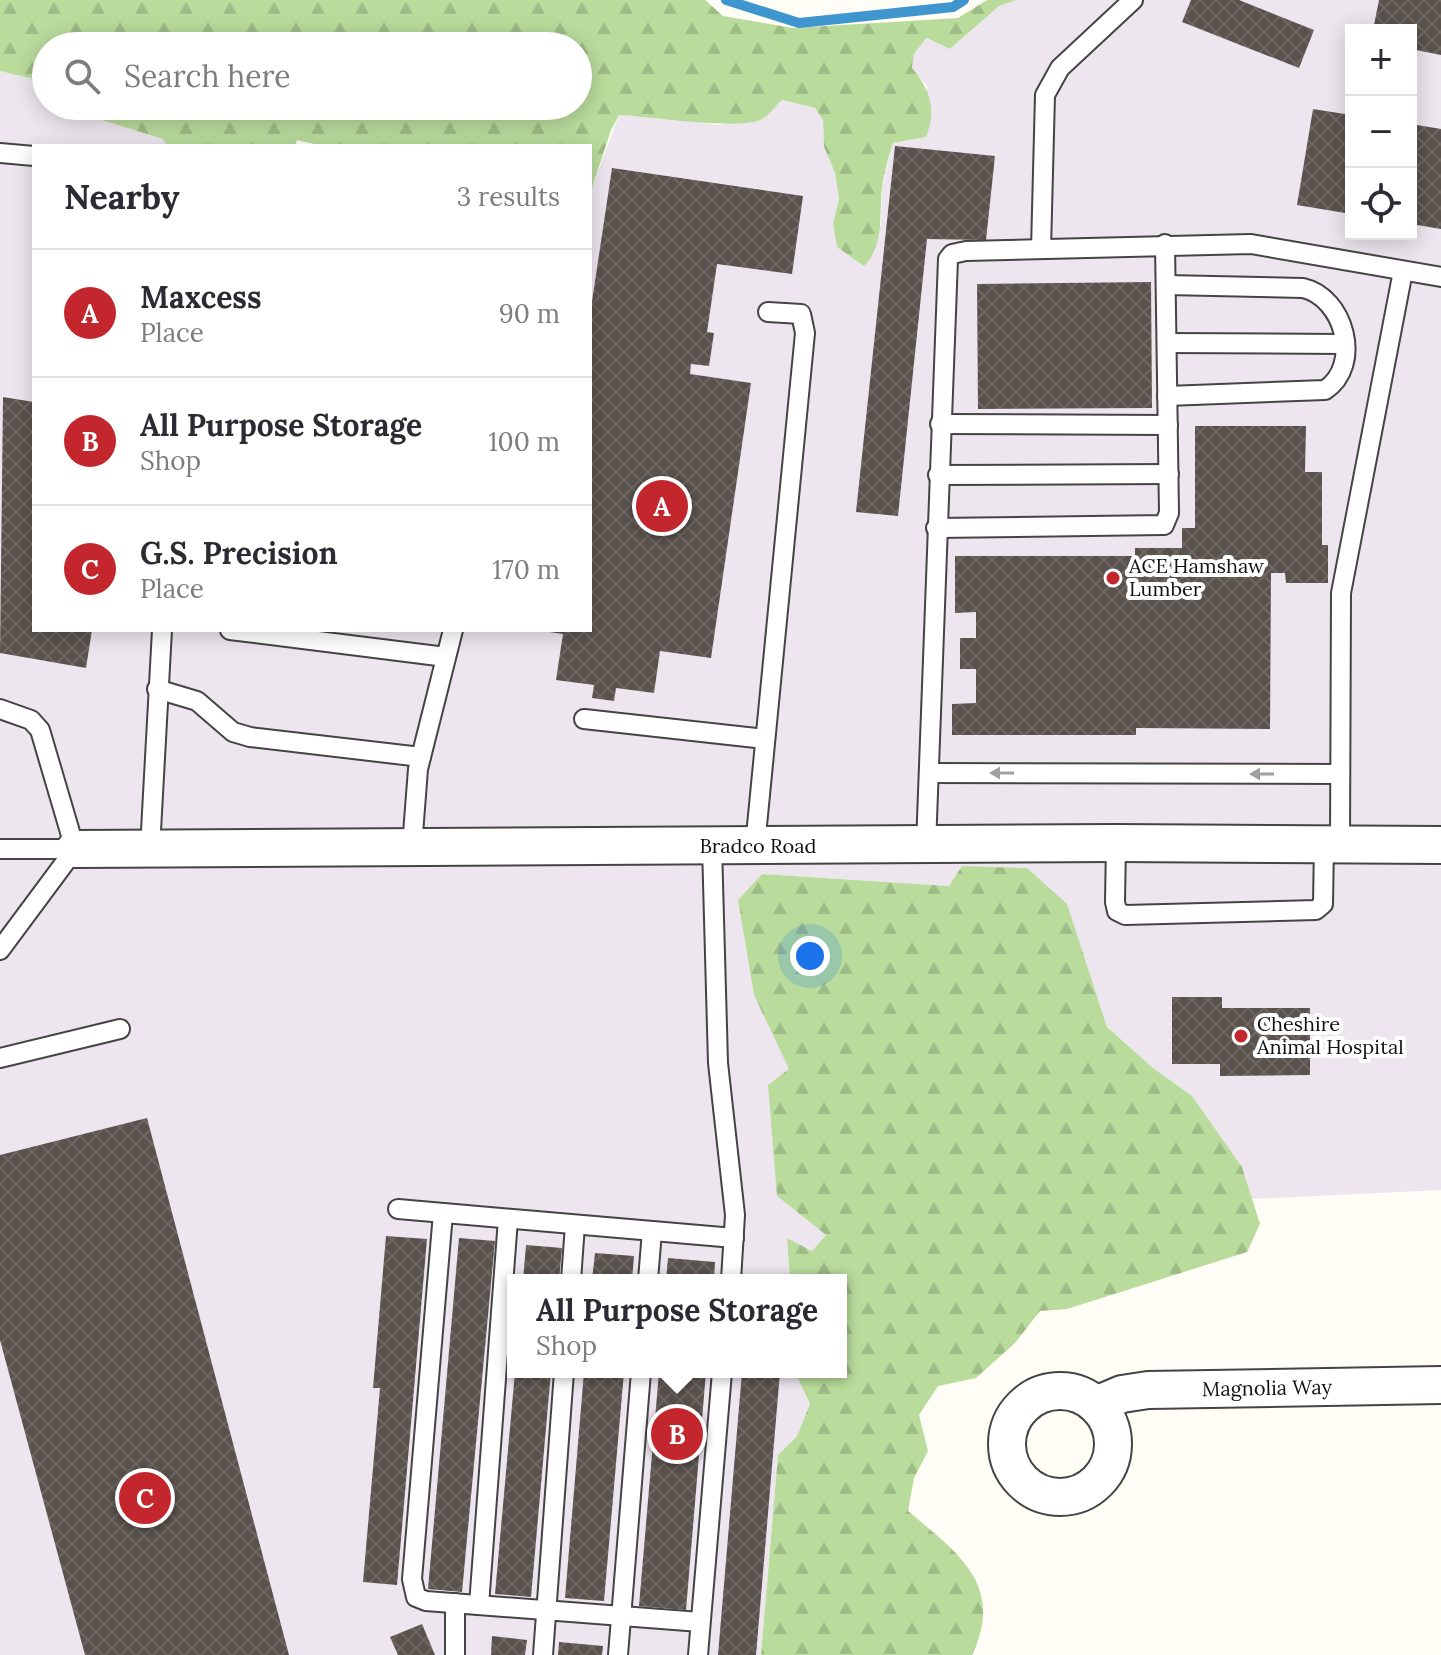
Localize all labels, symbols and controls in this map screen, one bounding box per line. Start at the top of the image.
map controls [1345,24,1417,240]
button: + [1345,24,1417,96]
search box [32,32,592,120]
icon: search [60,54,104,98]
text: Search here [124,57,291,95]
button: − [1345,96,1417,168]
button: locate [1345,168,1417,240]
text: Nearby [64,175,180,218]
text: 3 results [457,180,560,213]
text: Maxcess [140,278,261,316]
text: A [81,297,99,330]
text: 90 m [499,297,560,330]
text: Place [140,316,204,349]
text: All Purpose Storage [140,406,422,444]
text: B [81,425,99,458]
text: 100 m [488,425,560,458]
text: Shop [140,444,201,477]
pin: A [636,476,688,536]
text: G.S. Precision [140,534,338,572]
text: C [81,553,99,586]
text: 170 m [492,553,560,586]
place label: ACE Hamshaw Lumber [1128,553,1264,601]
marker: ACE Hamshaw Lumber [1104,569,1122,587]
text: Place [140,572,204,605]
one-way arrow [989,767,1014,779]
one-way arrow [1249,768,1274,780]
street label: Bradco Road [700,833,817,858]
your location [790,936,830,976]
place label: Cheshire Animal Hospital [1256,1011,1404,1059]
marker: Cheshire Animal Hospital [1232,1027,1250,1045]
popup [507,1274,847,1378]
text: All Purpose Storage [536,1291,818,1329]
text: Shop [536,1329,597,1362]
street label: Magnolia Way [1202,1374,1333,1401]
pin: B [651,1404,703,1464]
pin: C [119,1468,171,1528]

